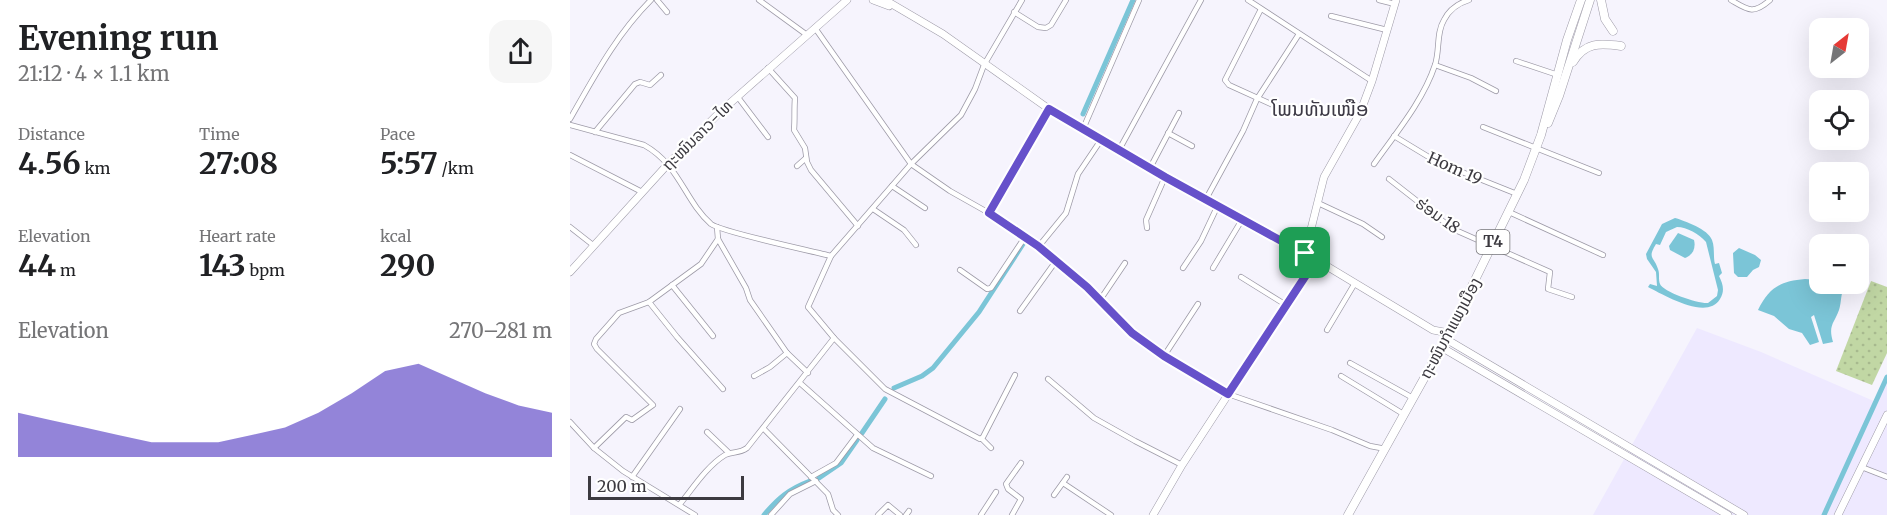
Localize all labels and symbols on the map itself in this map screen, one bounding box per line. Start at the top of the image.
north arrow [1809,18,1869,78]
street label: ຖະໜົນລາວ-ໄທ [657,95,737,175]
district label: ໂພນທັນເໜືອ [1271,96,1368,121]
street label: Hom 19 [1425,147,1485,189]
street label: ຮ່ອມ 18 [1412,193,1464,237]
pin [1279,227,1330,278]
road number: T4 [1476,230,1510,254]
street label: ຖະໜົນກຳແພງເມືອງ [1415,274,1485,382]
scale bar [588,473,744,500]

